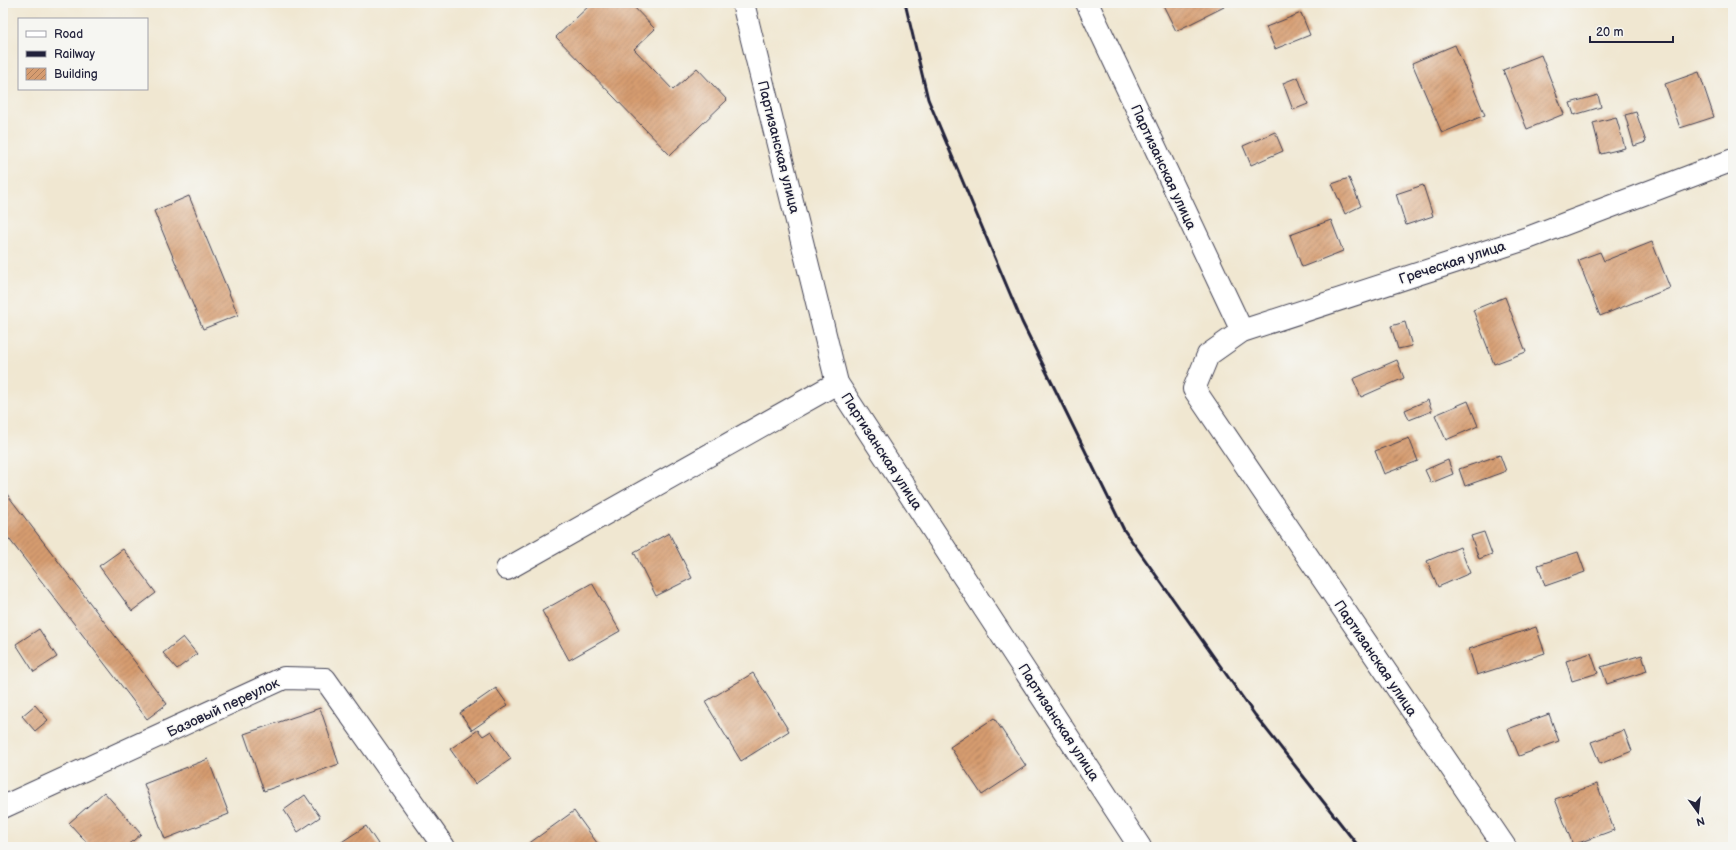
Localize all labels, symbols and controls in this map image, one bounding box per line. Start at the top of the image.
legend [18,18,148,90]
scale bar [1590,18,1673,44]
text: 20 m [1596,25,1623,40]
text: Road [54,27,83,42]
text: Railway [54,47,96,62]
text: Building [54,67,98,82]
street label: Партизанская улица [754,79,803,216]
street label: Партизанская улица [1127,102,1200,233]
street label: Греческая улица [1397,237,1508,288]
street label: Партизанская улица [837,389,926,514]
street label: Партизанская улица [1330,597,1421,720]
street label: Партизанская улица [1014,660,1103,785]
street label: Базовый переулок [164,674,283,741]
north arrow [1678,792,1718,832]
text: N [1695,814,1706,829]

